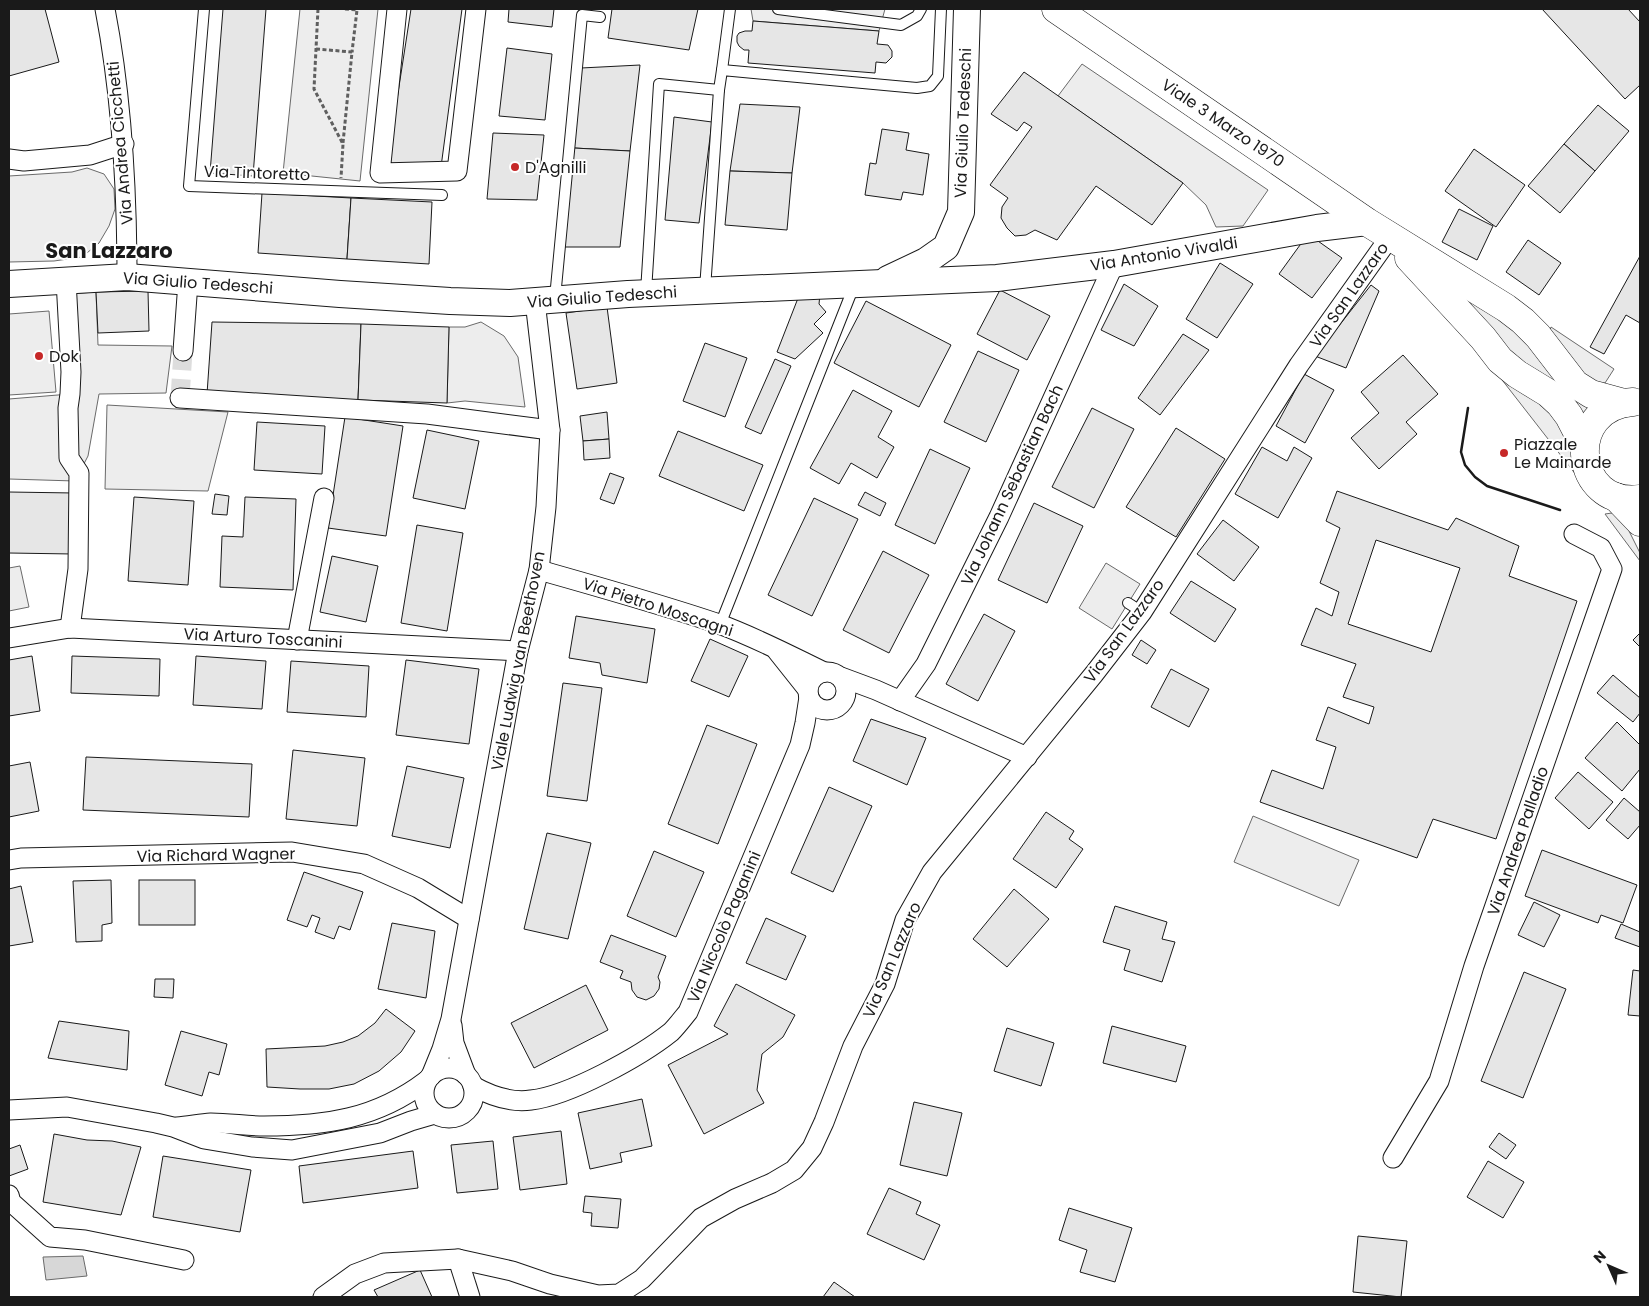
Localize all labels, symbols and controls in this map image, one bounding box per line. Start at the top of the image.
street label: Via Giulio Tedeschi [949,47,977,199]
street label: Via Andrea Cicchetti [101,60,139,226]
street label: Viale 3 Marzo 1970 [1157,73,1289,173]
place label: D'Agnilli [525,156,586,179]
street label: Via Tintoretto [203,160,311,186]
marker: D'Agnilli [509,161,521,173]
street label: Via Antonio Vivaldi [1089,231,1239,277]
district label: San Lazzaro [45,236,173,265]
street label: Via San Lazzaro [1304,238,1394,352]
street label: Via Giulio Tedeschi [122,266,274,300]
street label: Via Giulio Tedeschi [526,280,678,314]
place label: Dok [49,345,80,368]
marker: Dok [33,350,45,362]
street label: Via Johann Sebastian Bach [955,381,1069,589]
place label: Piazzale Le Mainarde [1514,433,1611,474]
marker: Piazzale Le Mainarde [1498,447,1510,459]
street label: Viale Ludwig van Beethoven [485,549,551,773]
street label: Via Pietro Moscagni [580,572,736,642]
street label: Via San Lazzaro [1078,574,1170,688]
street label: Via Arturo Toscanini [183,622,343,654]
street label: Via Andrea Palladio [1482,763,1554,919]
street label: Via Richard Wagner [136,842,296,868]
street label: Via Niccolò Paganini [682,847,766,1007]
street label: Via San Lazzaro [857,898,927,1022]
north arrow [1584,1241,1634,1291]
text: N [1589,1246,1611,1268]

